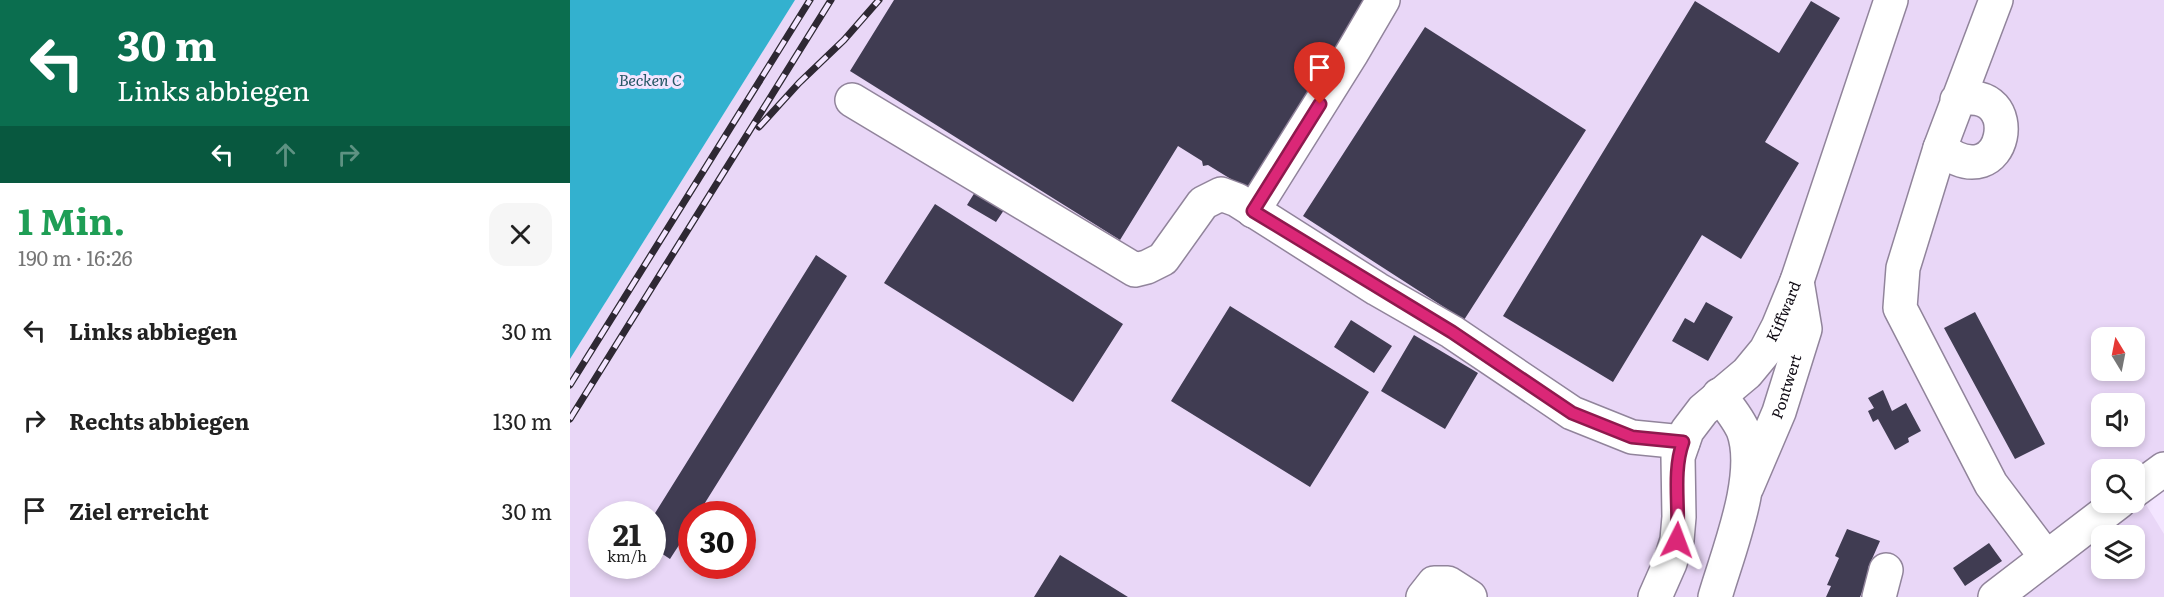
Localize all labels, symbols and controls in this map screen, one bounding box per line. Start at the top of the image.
text: 30 m [117,12,217,74]
icon: left [18,24,96,102]
pin [1294,42,1345,104]
icon: arrive [1303,51,1336,84]
water label: Becken C [618,67,682,91]
text: Links abbiegen [117,69,310,109]
icon: left [206,138,239,171]
icon: ahead [269,138,302,171]
icon: right [332,138,365,171]
text: 1 Min. [18,193,125,246]
button: close [489,203,552,266]
text: 190 m · 16:26 [18,242,132,272]
street label: Kiffward [1759,277,1806,345]
icon: left [18,314,51,347]
text: Links abbiegen [69,314,238,347]
text: 30 m [502,314,552,347]
north arrow [2091,327,2145,381]
map controls [2091,327,2145,579]
street label: Pontwert [1764,351,1806,422]
button: sound [2091,393,2145,447]
icon: right [18,404,51,437]
text: Rechts abbiegen [69,404,249,437]
text: 130 m [493,404,552,437]
button: search [2091,459,2145,513]
icon: arrive [18,494,51,527]
text: Ziel erreicht [69,494,209,527]
text: 30 m [502,494,552,527]
speed limit sign: 30 [678,501,756,579]
position arrow [1645,508,1709,572]
text: 21 [613,511,641,555]
button: layers [2091,525,2145,579]
text: km/h [607,544,647,567]

